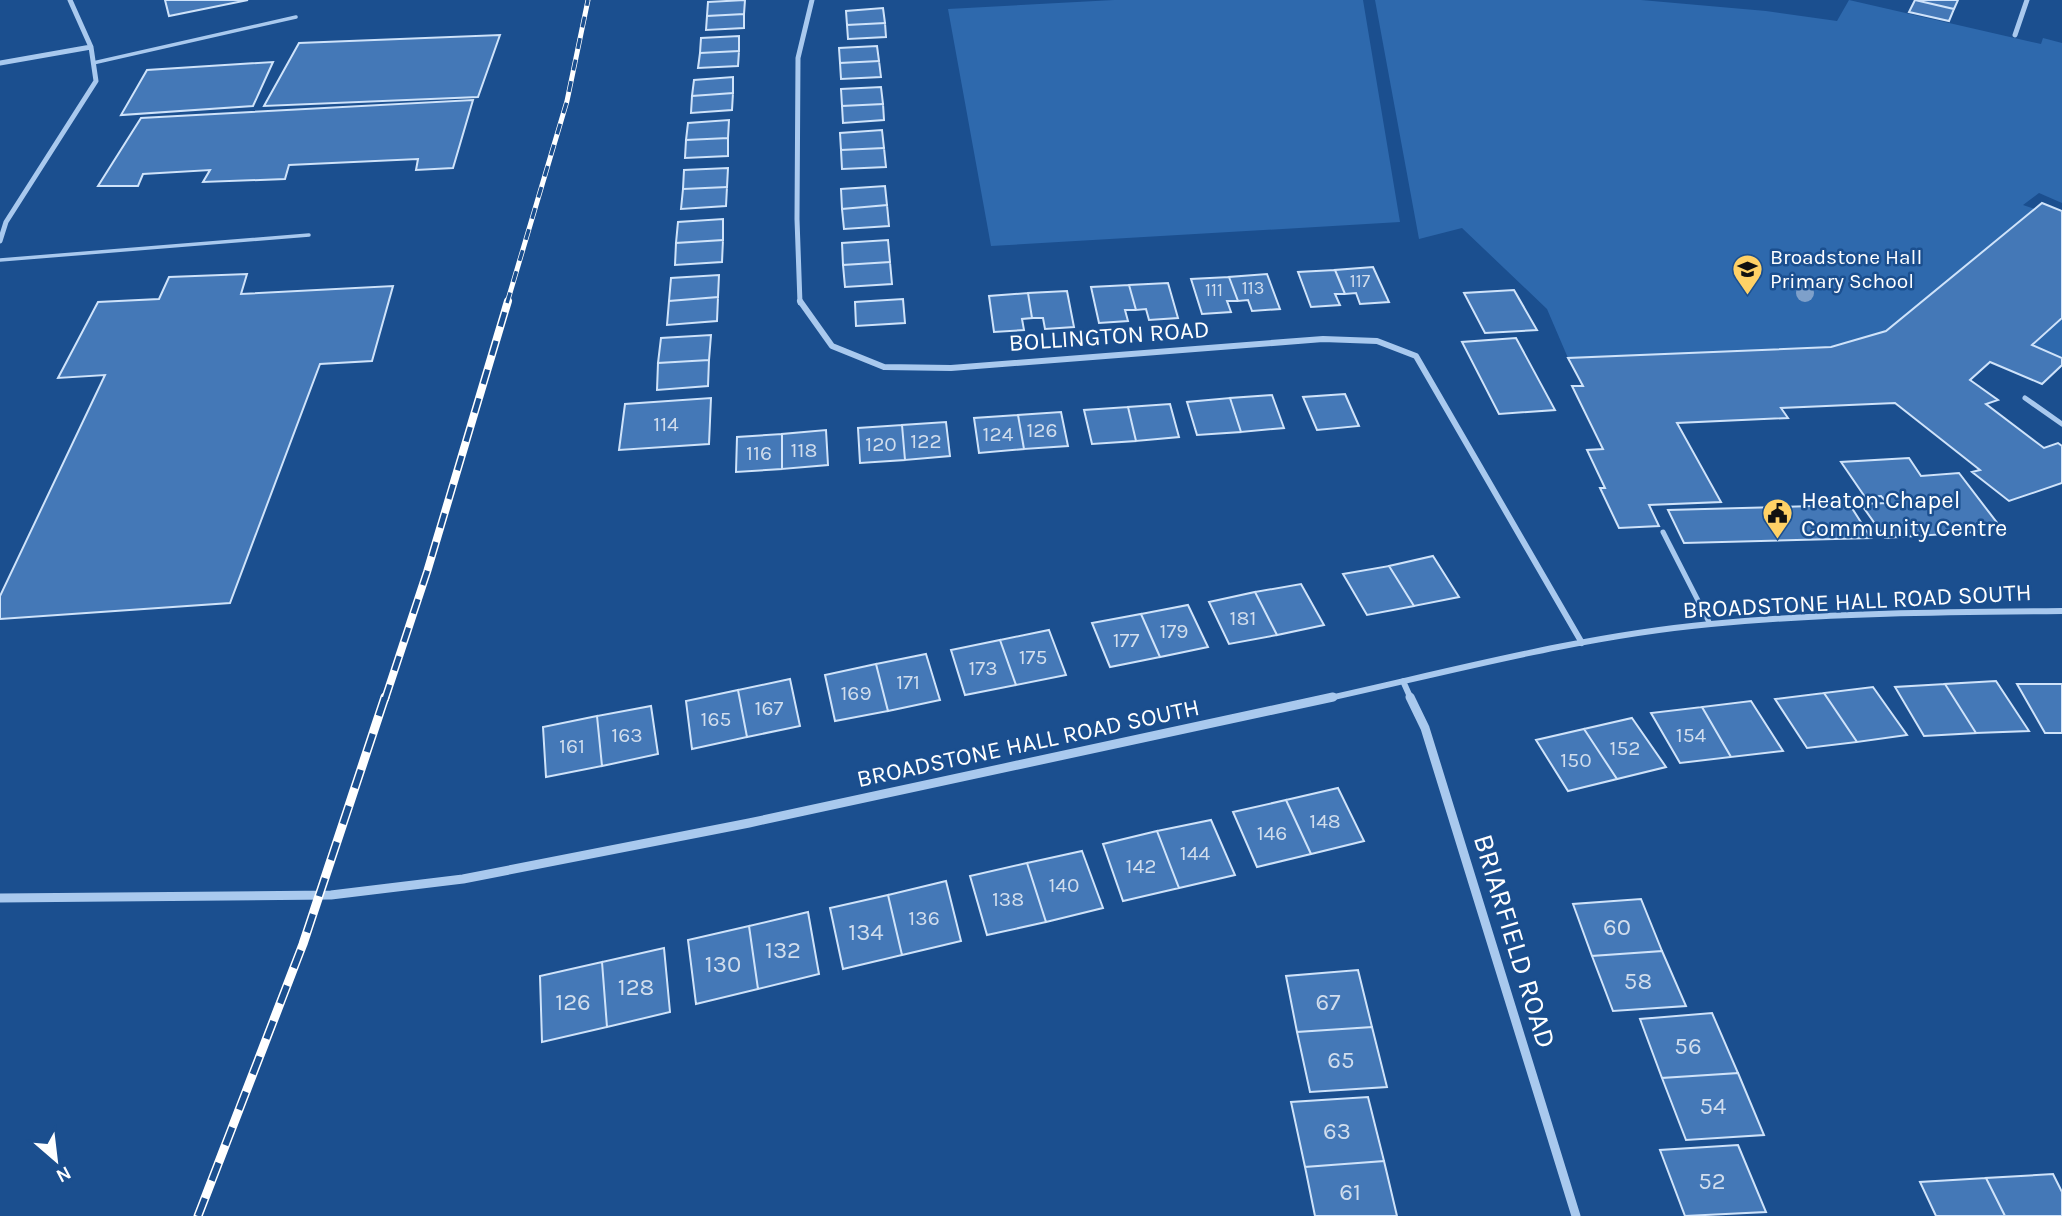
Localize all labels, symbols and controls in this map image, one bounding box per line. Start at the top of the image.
place label: Broadstone Hall Primary School [1770,245,1922,293]
school or university icon: Broadstone Hall Primary School [1730,252,1764,296]
house number: 117 [1350,270,1371,292]
house number: 113 [1242,277,1264,299]
house number: 111 [1205,279,1223,301]
street label: BOLLINGTON ROAD [1008,315,1210,357]
house number: 114 [653,412,679,436]
house number: 126 [1026,418,1058,442]
house number: 124 [983,422,1014,446]
house number: 122 [910,429,942,453]
house number: 120 [865,432,897,456]
house number: 118 [791,438,817,462]
house number: 116 [746,441,772,465]
place label: Heaton Chapel Community Centre [1801,486,2007,542]
public building icon: Heaton Chapel Community Centre [1761,497,1795,541]
street label: BROADSTONE HALL ROAD SOUTH [1682,578,2032,624]
house number: 181 [1230,606,1256,630]
house number: 179 [1160,619,1188,643]
house number: 177 [1113,628,1139,652]
house number: 175 [1019,645,1047,669]
house number: 173 [968,656,998,680]
house number: 171 [896,670,920,694]
house number: 169 [840,681,872,705]
street label: BROADSTONE HALL ROAD SOUTH [854,693,1202,793]
house number: 167 [755,696,784,720]
house number: 165 [701,707,731,731]
house number: 163 [611,723,643,747]
house number: 154 [1676,723,1707,747]
house number: 161 [559,734,585,758]
house number: 152 [1610,736,1640,760]
house number: 150 [1560,748,1592,772]
house number: 148 [1309,809,1341,833]
house number: 146 [1257,821,1287,845]
street label: BRIARFIELD ROAD [1467,830,1563,1052]
house number: 144 [1180,841,1210,865]
house number: 142 [1126,854,1156,878]
house number: 140 [1048,873,1080,897]
house number: 138 [992,887,1024,911]
house number: 136 [908,906,940,930]
house number: 60 [1603,913,1631,941]
house number: 134 [848,918,884,946]
house number: 132 [765,936,801,964]
house number: 130 [705,950,741,978]
house number: 58 [1624,967,1652,995]
house number: 128 [618,973,654,1001]
house number: 126 [555,988,591,1016]
house number: 67 [1315,988,1341,1016]
house number: 56 [1674,1032,1702,1060]
house number: 65 [1327,1046,1355,1074]
house number: 54 [1700,1092,1726,1120]
house number: 63 [1323,1117,1351,1145]
north arrow [21,1125,91,1195]
text: N [52,1161,75,1187]
house number: 52 [1698,1167,1726,1195]
house number: 61 [1339,1178,1361,1206]

